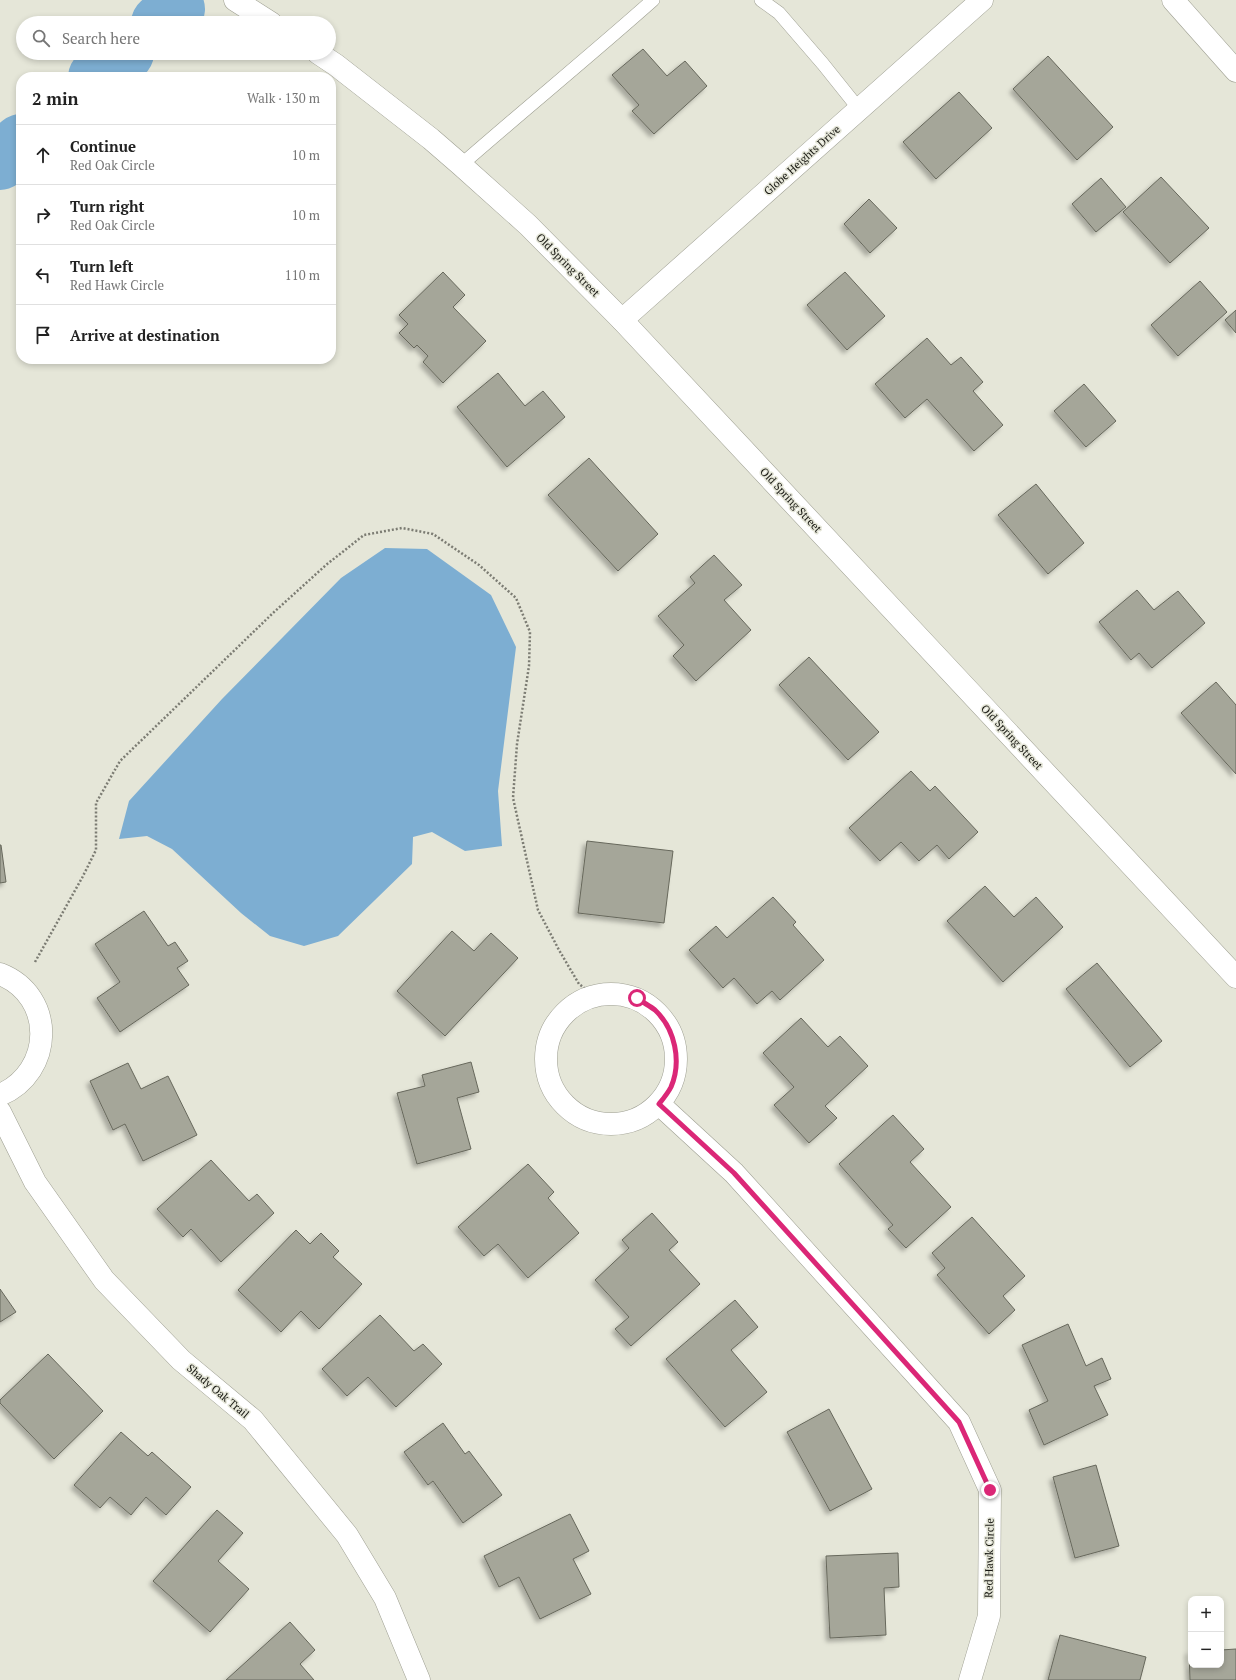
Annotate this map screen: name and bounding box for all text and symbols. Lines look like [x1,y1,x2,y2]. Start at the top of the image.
search box [16,16,336,60]
icon: search [30,27,52,49]
text: Search here [62,28,140,48]
text: 2 min [32,87,79,110]
text: Walk · 130 m [247,89,320,107]
street label: Globe Heights Drive [761,122,843,198]
text: Continue [70,136,136,156]
icon: ahead [32,144,54,166]
text: 10 m [292,146,320,164]
text: Red Oak Circle [70,156,155,174]
text: Turn right [70,196,145,216]
icon: right [32,204,54,226]
text: 10 m [292,206,320,224]
text: Red Oak Circle [70,216,155,234]
street label: Old Spring Street [533,230,603,300]
text: Turn left [70,256,134,276]
icon: left [32,264,54,286]
text: 110 m [285,266,320,284]
text: Red Hawk Circle [70,276,164,294]
icon: arrive [32,324,54,346]
text: Arrive at destination [70,325,220,345]
street label: Old Spring Street [757,464,825,536]
street label: Old Spring Street [978,701,1046,773]
route start [628,989,646,1007]
street label: Shady Oak Trail [184,1361,252,1421]
route end [981,1481,999,1499]
street label: Red Hawk Circle [981,1518,997,1598]
map controls [1188,1596,1224,1668]
button: + [1188,1596,1224,1632]
button: − [1188,1632,1224,1668]

